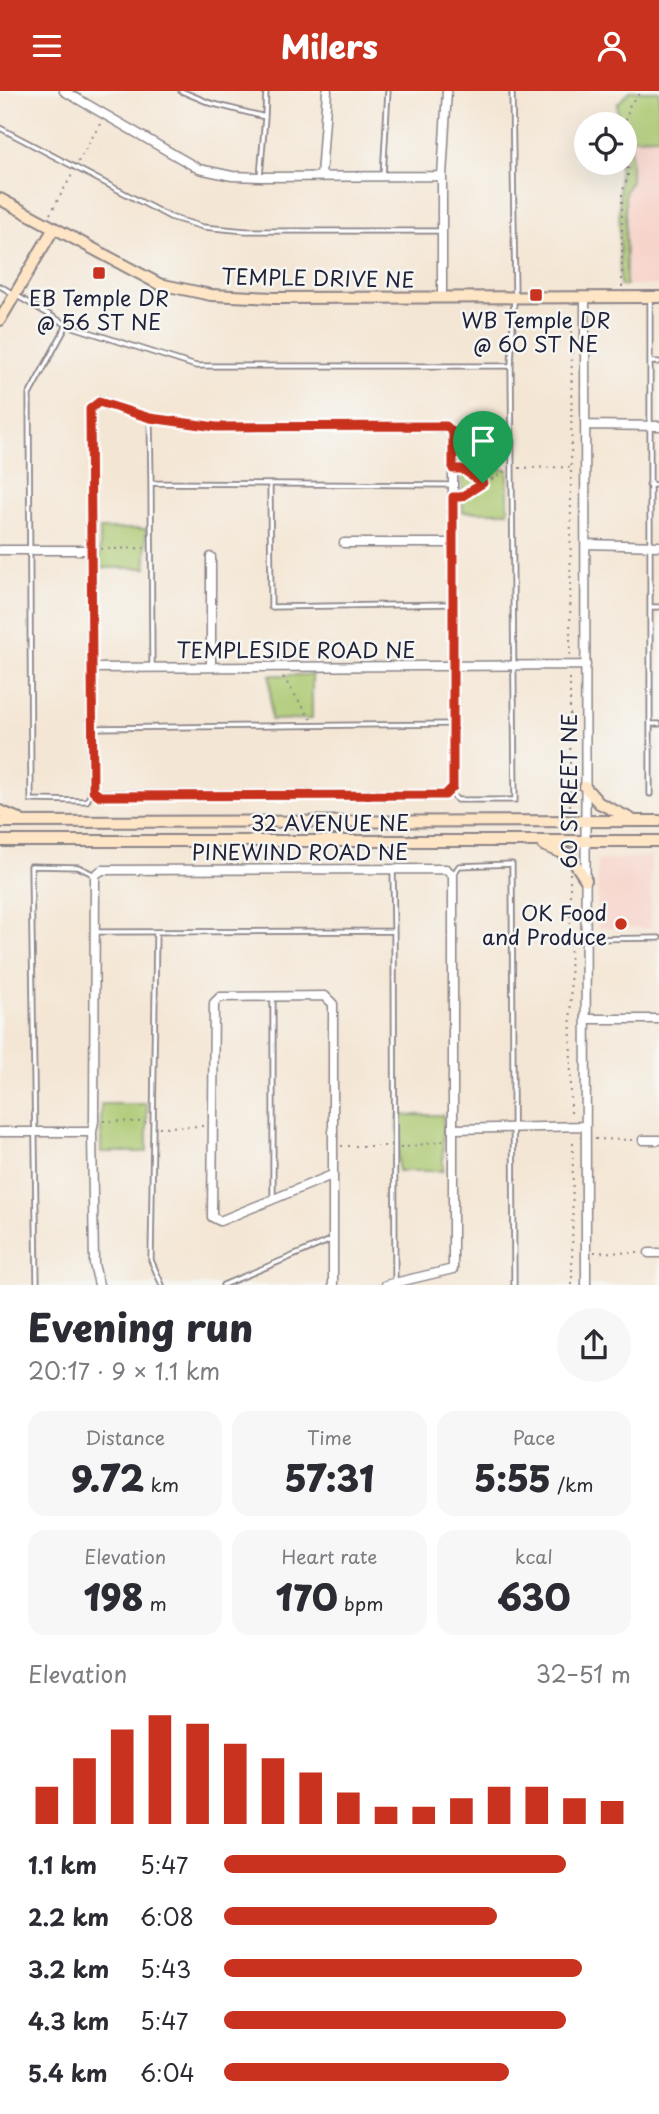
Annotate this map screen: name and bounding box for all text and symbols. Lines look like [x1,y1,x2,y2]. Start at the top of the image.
text: Milers [281,22,378,70]
icon: menu [28,27,66,65]
icon: person [593,27,631,65]
map controls [574,112,637,175]
button: locate [574,112,637,175]
street label: TEMPLE DRIVE NE [221,259,415,295]
marker: EB Temple DR @ 56 ST NE [91,265,107,281]
place label: EB Temple DR @ 56 ST NE [29,281,169,337]
marker: WB Temple DR @ 60 ST NE [528,287,544,303]
place label: WB Temple DR @ 60 ST NE [462,303,611,359]
pin [453,411,513,483]
icon: arrive [464,422,502,460]
street label: TEMPLESIDE ROAD NE [176,633,416,665]
street label: 60 STREET NE [552,713,584,869]
street label: 32 AVENUE NE [251,806,409,838]
street label: PINEWIND ROAD NE [192,835,408,867]
place label: OK Food and Produce [482,896,607,952]
marker: OK Food and Produce [613,916,629,932]
text: Evening run [28,1298,253,1355]
button: share [557,1308,631,1382]
text: 20:17 · 9 × 1.1 km [28,1353,220,1388]
text: Distance [85,1423,165,1451]
text: Time [307,1423,352,1451]
text: Pace [512,1423,555,1451]
text: 9.72 [71,1451,144,1504]
text: 57:31 [284,1451,375,1504]
text: 5:55 [474,1451,551,1504]
text: km [144,1470,179,1498]
text: /km [551,1470,594,1498]
text: Elevation [84,1542,166,1570]
text: Heart rate [282,1542,377,1570]
text: kcal [515,1542,553,1570]
text: 198 [83,1570,143,1623]
text: 170 [276,1570,338,1623]
text: 630 [497,1570,570,1623]
text: m [143,1589,167,1617]
text: bpm [338,1589,383,1617]
text: Elevation [28,1656,127,1691]
text: 32–51 m [536,1656,631,1691]
text: 1.1 km [28,1847,97,1882]
text: 5:47 [140,1847,188,1882]
text: 2.2 km [28,1899,109,1934]
text: 6:08 [140,1899,194,1934]
text: 3.2 km [28,1951,109,1986]
text: 5:43 [140,1951,191,1986]
text: 4.3 km [28,2003,109,2038]
text: 5:47 [140,2003,188,2038]
text: 5.4 km [28,2055,108,2090]
text: 6:04 [140,2055,195,2090]

